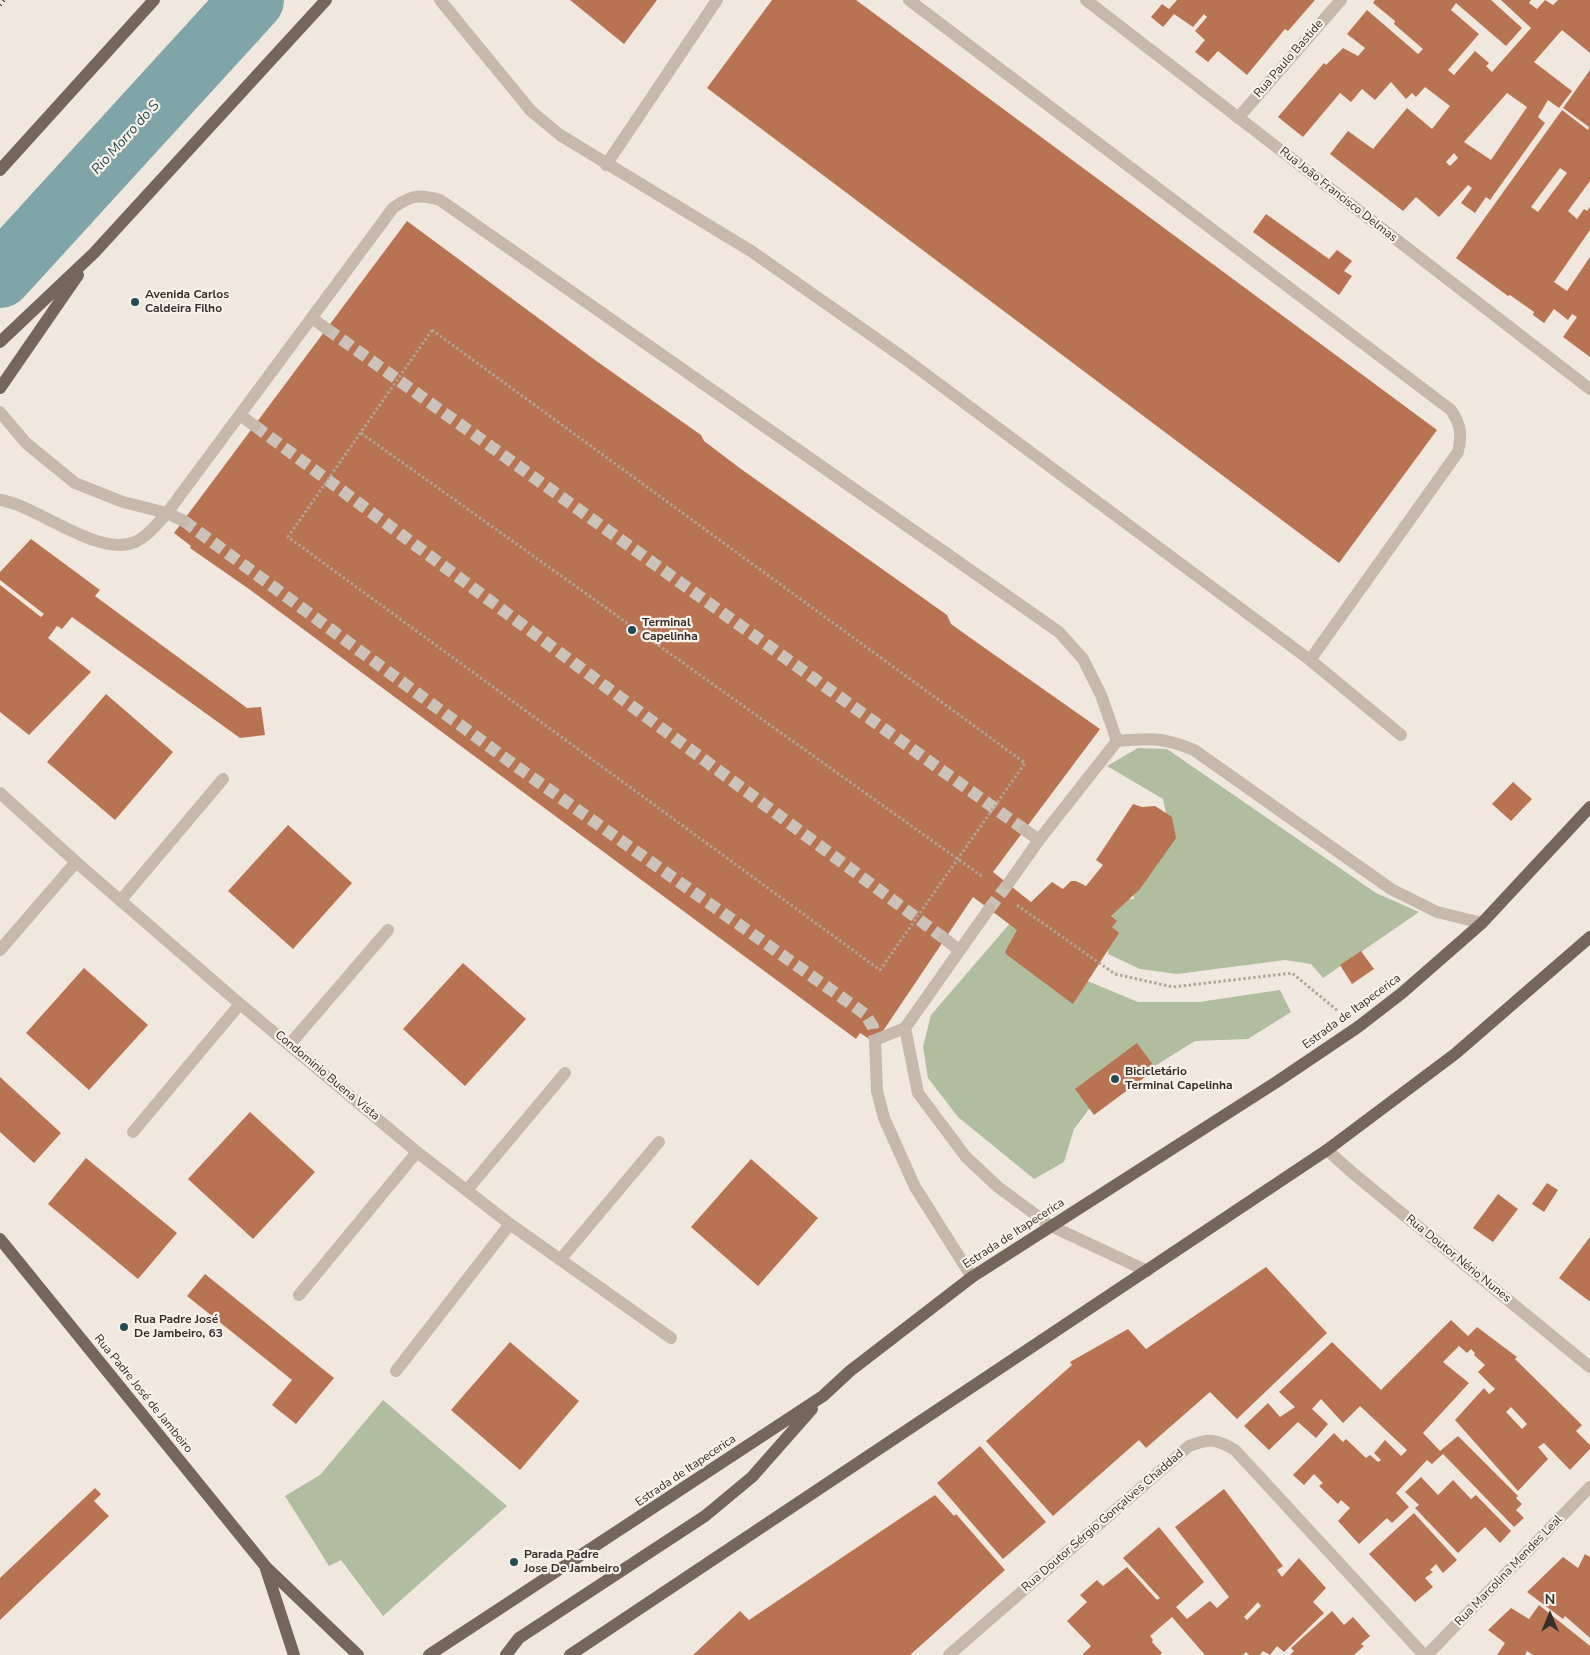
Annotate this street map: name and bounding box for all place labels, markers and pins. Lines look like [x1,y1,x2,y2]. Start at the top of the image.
place label: Avenida Carlos Caldeira Filho [145,288,229,316]
marker: Avenida Carlos Caldeira Filho [129,296,141,308]
place label: Terminal Capelinha [642,616,698,644]
marker: Terminal Capelinha [626,624,638,636]
place label: Bicicletário Terminal Capelinha [1125,1065,1233,1093]
marker: Bicicletário Terminal Capelinha [1109,1073,1121,1085]
place label: Rua Padre José De Jambeiro, 63 [134,1313,223,1341]
marker: Rua Padre José De Jambeiro, 63 [118,1321,130,1333]
place label: Parada Padre Jose De Jambeiro [524,1548,619,1576]
marker: Parada Padre Jose De Jambeiro [508,1556,520,1568]

